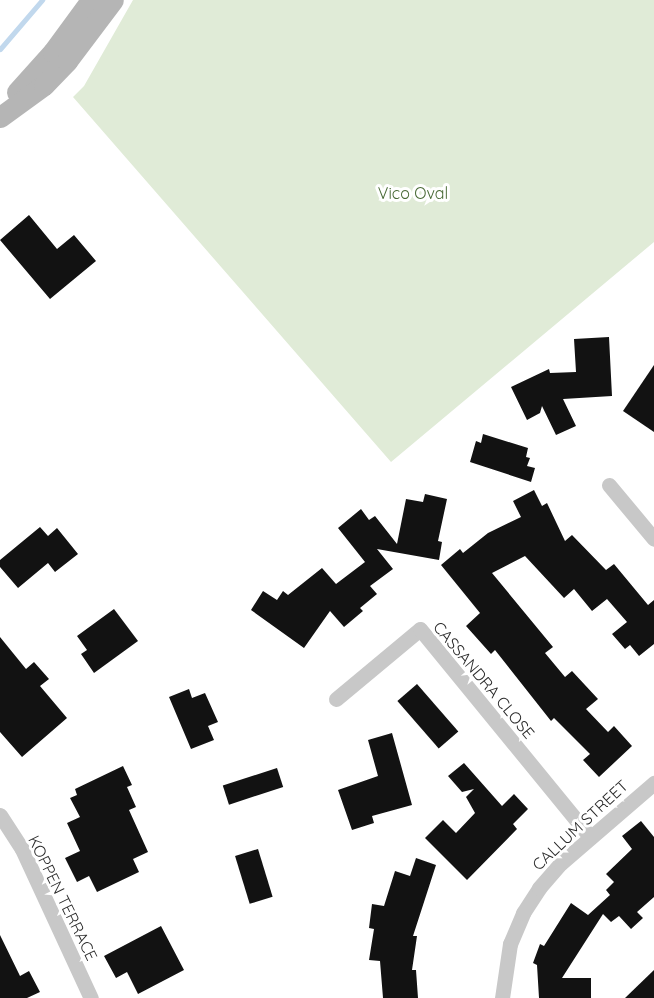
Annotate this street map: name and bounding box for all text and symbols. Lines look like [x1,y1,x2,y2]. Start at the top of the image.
park label: Vico Oval [378,183,448,203]
street label: CASSANDRA CLOSE [429,618,539,742]
street label: CALLUM STREET [528,776,632,874]
street label: KOPPEN TERRACE [24,832,102,964]

